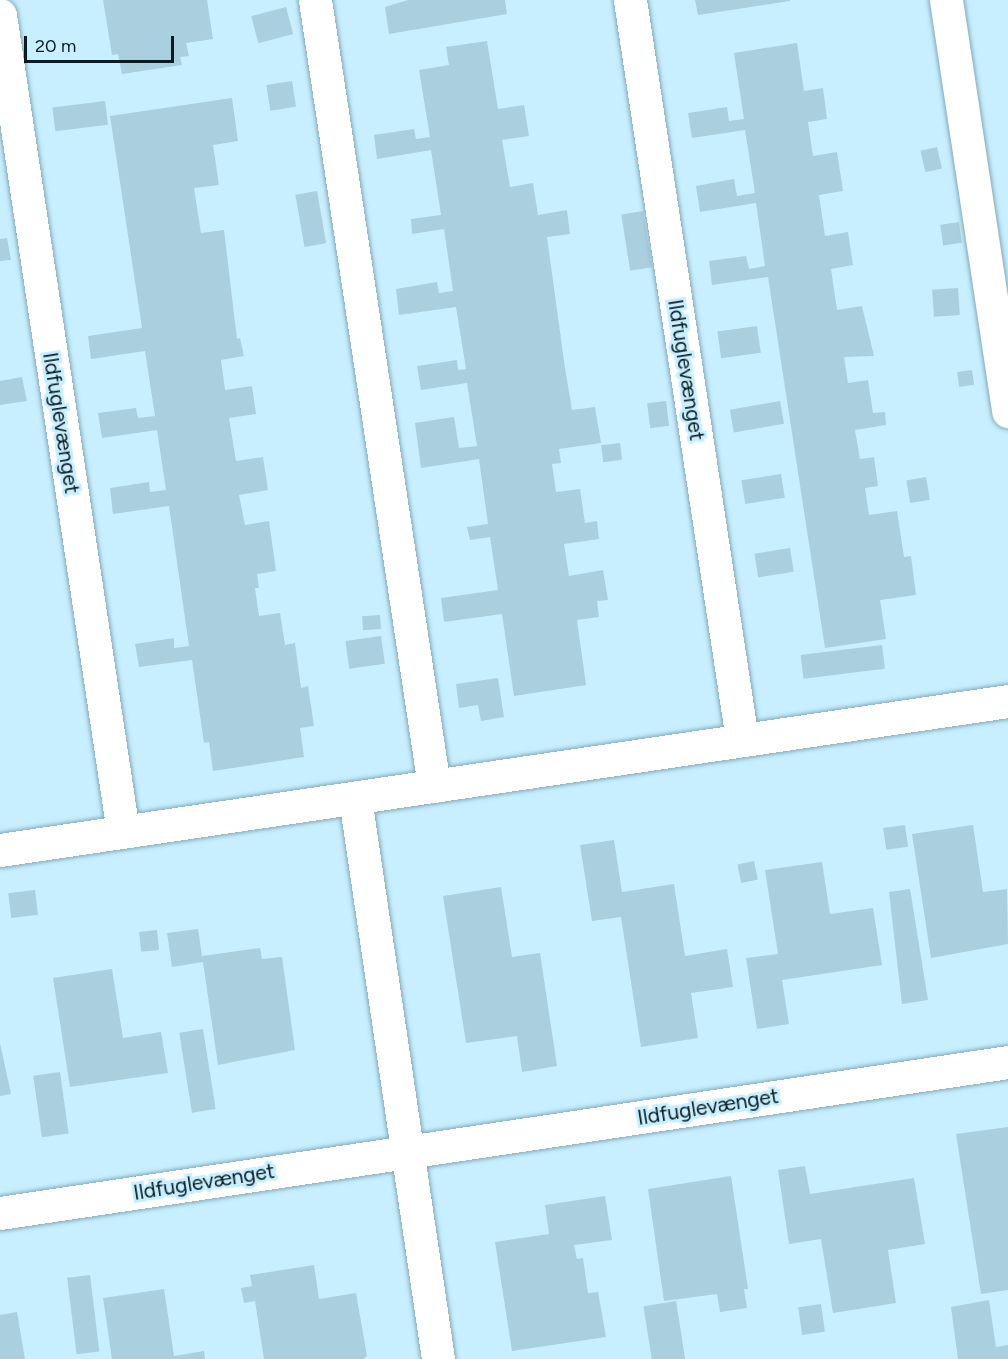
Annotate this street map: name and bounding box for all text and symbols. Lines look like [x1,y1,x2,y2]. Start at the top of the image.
scale bar [27,24,177,62]
text: 20 m [35,35,76,57]
street label: Ildfuglevænget [662,298,710,442]
street label: Ildfuglevænget [37,351,85,495]
street label: Ildfuglevænget [636,1083,780,1131]
street label: Ildfuglevænget [132,1158,276,1206]

